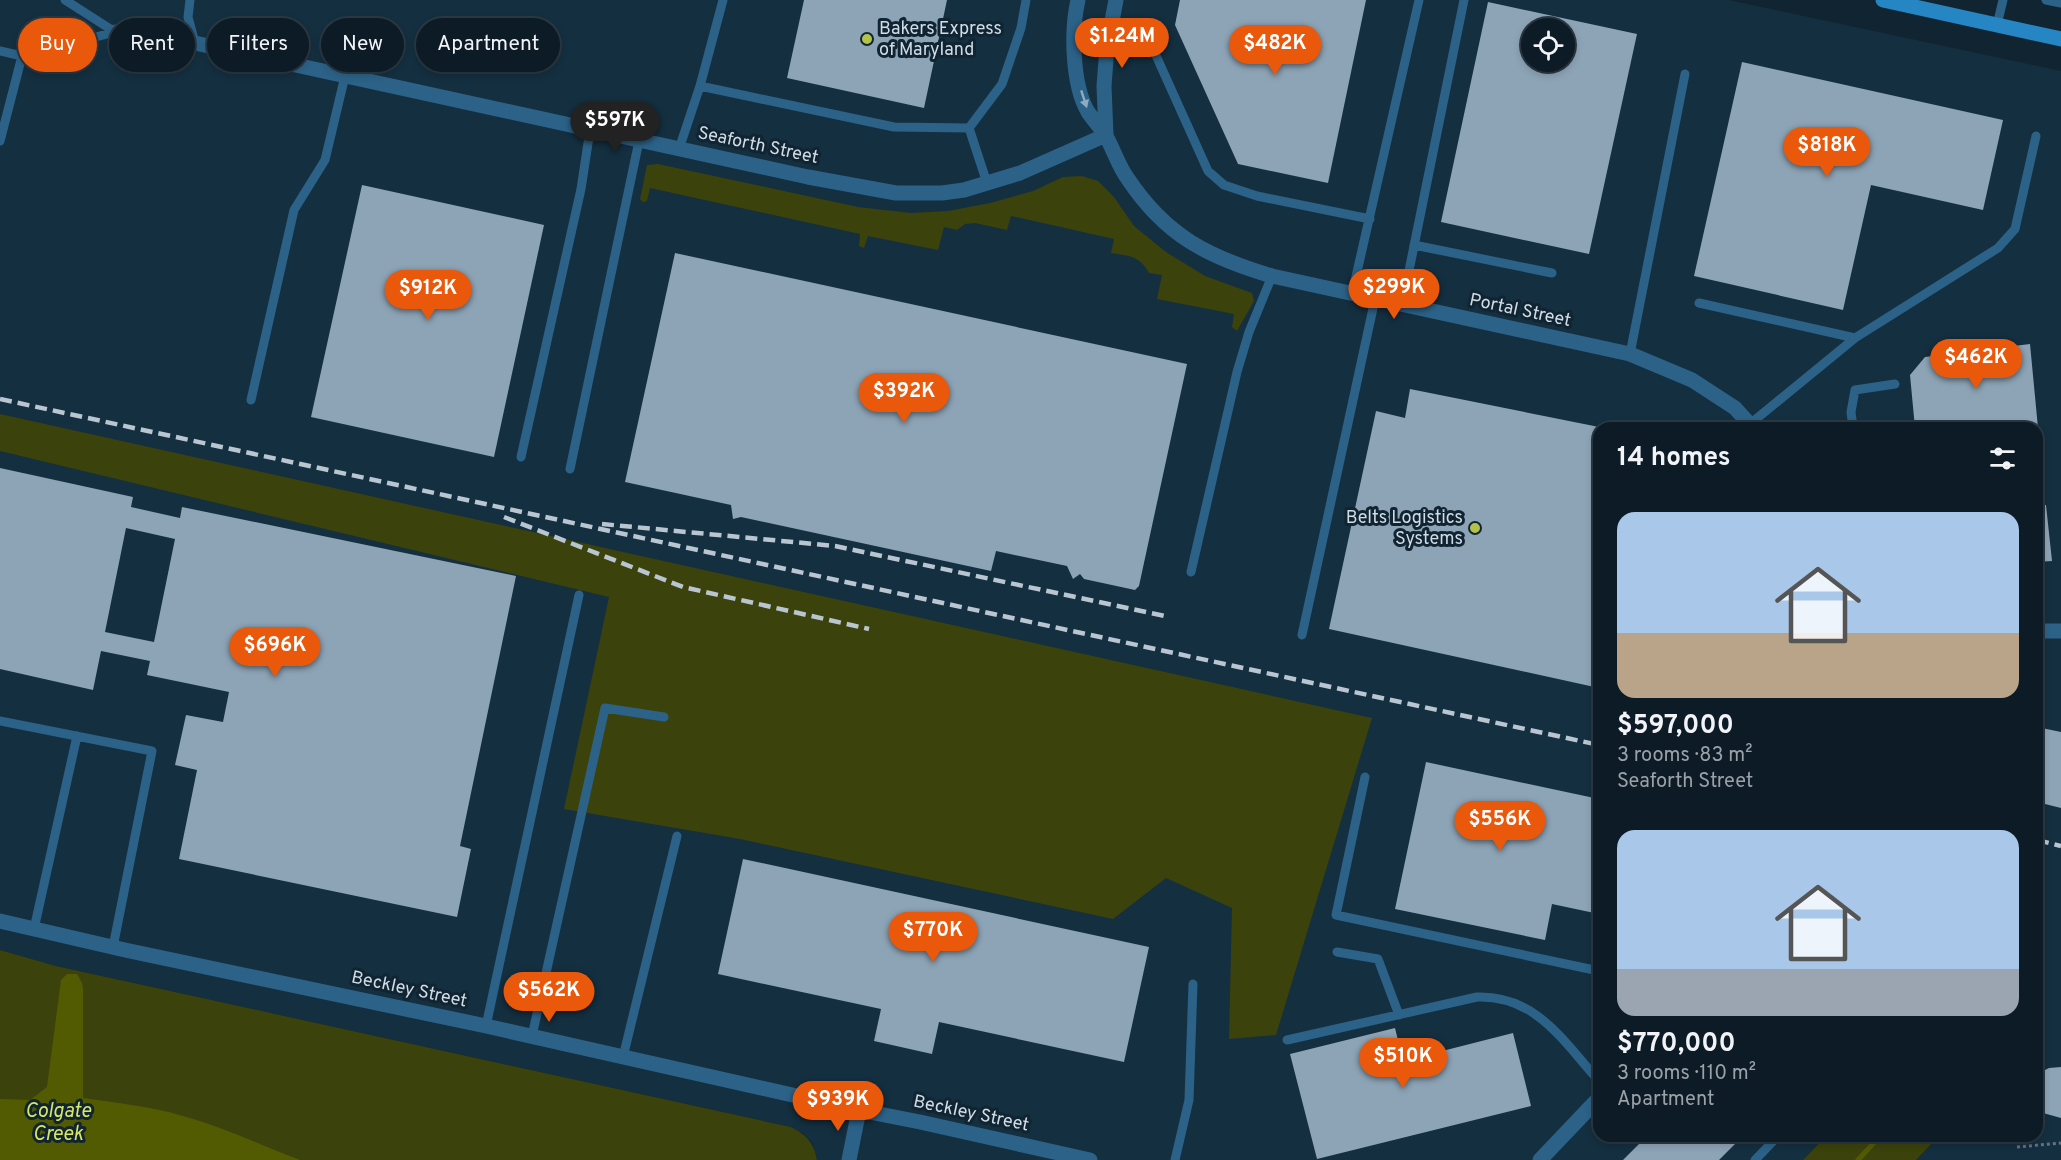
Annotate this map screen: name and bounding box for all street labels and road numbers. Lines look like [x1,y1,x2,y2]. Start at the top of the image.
street label: Seaforth Street [696,122,820,170]
street label: Portal Street [1467,289,1573,333]
street label: Beckley Street [349,966,469,1014]
street label: Beckley Street [911,1090,1031,1138]

